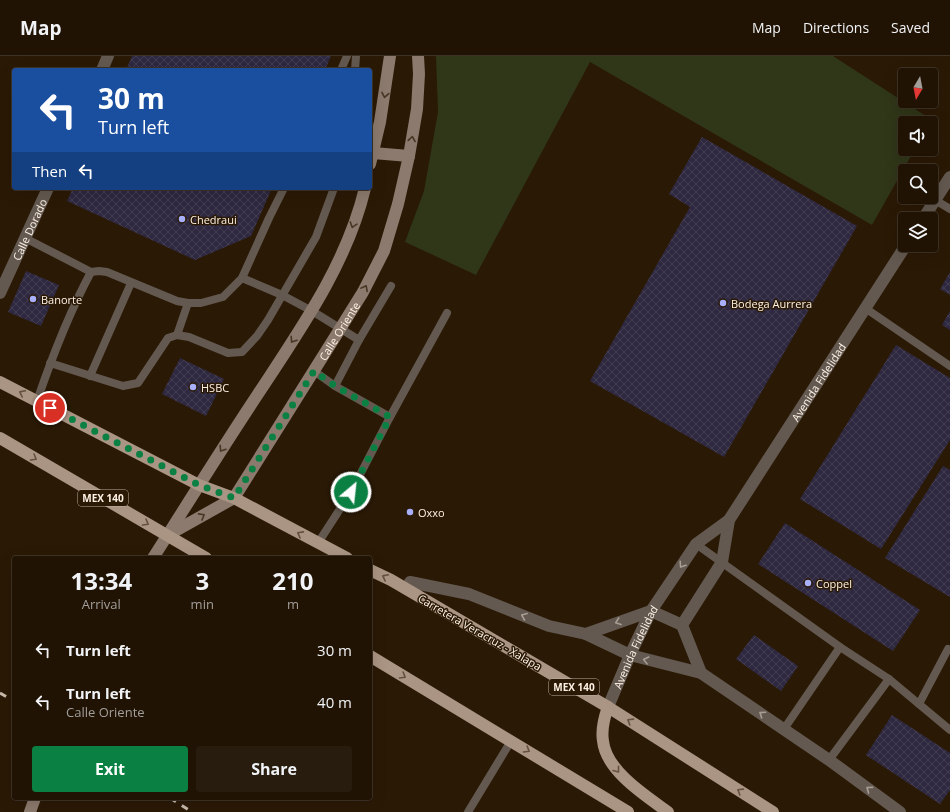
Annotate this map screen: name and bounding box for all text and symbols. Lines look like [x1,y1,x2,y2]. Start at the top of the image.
text: Map [20,15,61,41]
text: Map [752,18,781,37]
text: Directions [803,18,869,37]
text: Saved [891,18,930,37]
north arrow [898,68,938,108]
map controls [898,68,938,252]
text: 30 m [98,79,165,117]
icon: left [32,84,84,136]
one-way arrow [381,91,390,98]
text: Turn left [98,115,169,139]
button: sound [898,116,938,156]
one-way arrow [407,136,416,142]
icon: left [75,160,97,182]
text: Then [32,161,67,181]
button: search [898,164,938,204]
street label: Calle Dorado [9,196,50,263]
place label: Chedraui [190,212,237,227]
button: layers [898,212,938,252]
marker: Chedraui [177,214,187,224]
one-way arrow [349,222,358,229]
one-way arrow [360,285,367,293]
place label: Banorte [41,292,82,307]
marker: Banorte [28,294,38,304]
place label: Bodega Aurrera [731,296,812,311]
marker: Bodega Aurrera [718,298,728,308]
street label: Calle Oriente [315,299,363,363]
one-way arrow [290,336,298,343]
street label: Avenida Fidelidad [787,340,849,424]
place label: HSBC [201,380,229,395]
marker: HSBC [188,382,198,392]
one-way arrow [19,390,26,398]
pin [33,391,67,425]
icon: arrive [39,397,61,419]
one-way arrow [219,445,227,452]
one-way arrow [30,453,37,460]
position arrow [330,471,372,513]
road number: MEX 140 [78,490,128,506]
place label: Oxxo [418,505,445,520]
marker: Oxxo [405,507,415,517]
one-way arrow [198,514,205,521]
one-way arrow [142,518,149,525]
one-way arrow [297,531,304,538]
one-way arrow [679,561,686,568]
text: 13:34 [70,564,132,597]
text: 3 [195,564,209,597]
text: 210 [272,564,314,597]
one-way arrow [382,575,390,582]
place label: Coppel [816,576,852,591]
marker: Coppel [803,578,813,588]
street label: Carretera Veracruz - Xalapa [416,590,544,674]
text: Arrival [82,595,121,613]
text: min [191,595,214,613]
text: m [287,595,299,613]
street label: Avenida Fidelidad [609,602,661,691]
one-way arrow [521,613,528,621]
one-way arrow [615,618,622,626]
icon: left [32,639,54,661]
text: Turn left [66,640,131,660]
text: 30 m [317,640,352,660]
one-way arrow [643,656,649,664]
one-way arrow [399,672,406,679]
road number: MEX 140 [549,679,599,695]
text: Turn left [66,683,131,703]
icon: left [32,691,54,713]
text: 40 m [317,692,352,712]
text: Calle Oriente [66,703,145,721]
one-way arrow [759,711,766,719]
one-way arrow [627,718,634,726]
one-way arrow [523,745,530,753]
button: Exit [32,746,188,792]
button: Share [196,746,352,792]
one-way arrow [613,765,620,772]
one-way arrow [866,787,873,794]
one-way arrow [737,788,744,796]

